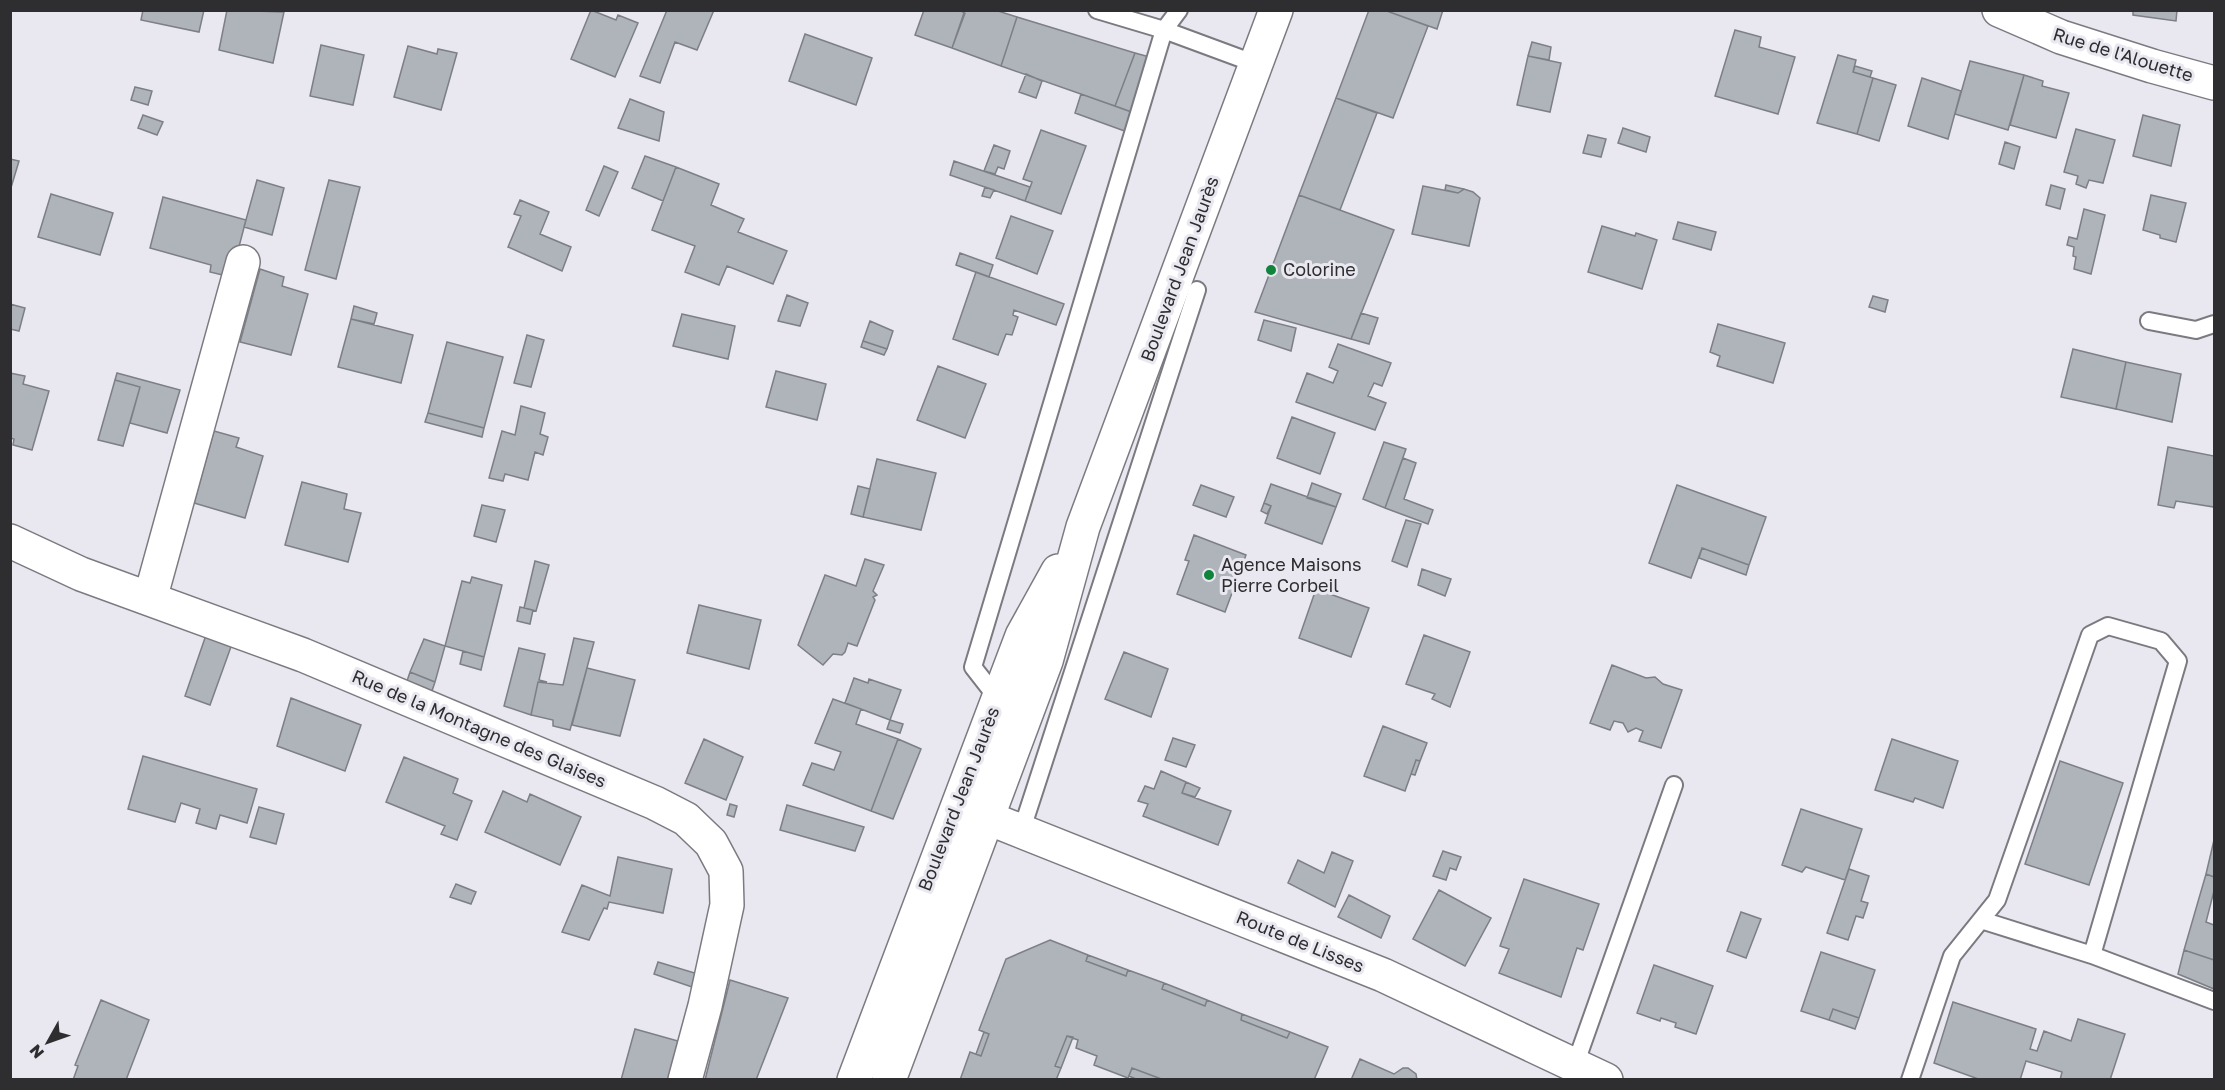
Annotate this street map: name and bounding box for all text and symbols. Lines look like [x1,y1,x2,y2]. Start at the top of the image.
street label: Rue de l'Alouette [2051,22,2196,86]
street label: Boulevard Jean Jaurès [1135,173,1223,364]
place label: Colorine [1283,258,1356,280]
marker: Colorine [1264,263,1278,277]
place label: Agence Maisons Pierre Corbeil [1221,553,1362,596]
marker: Agence Maisons Pierre Corbeil [1202,568,1216,582]
street label: Rue de la Montagne des Glaises [349,664,610,792]
street label: Boulevard Jean Jaurès [913,703,1003,894]
street label: Route de Lisses [1233,905,1368,977]
north arrow [18,1012,78,1072]
text: N [25,1041,48,1063]

